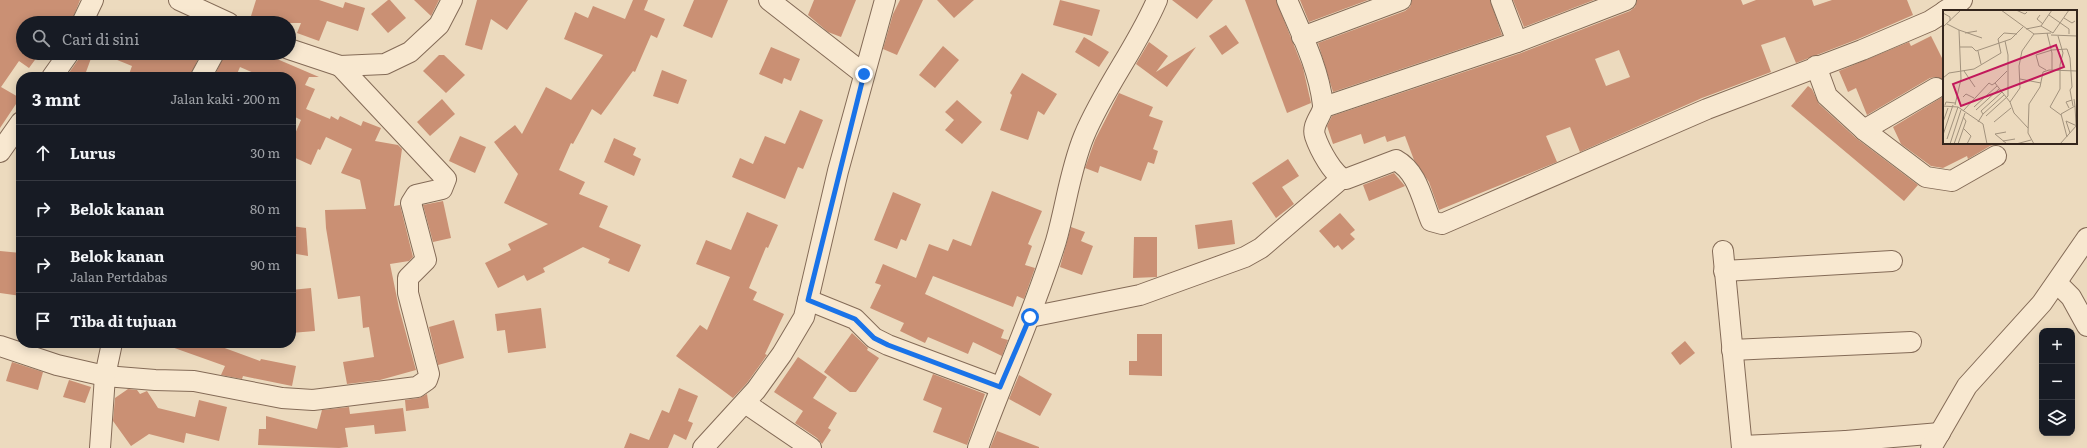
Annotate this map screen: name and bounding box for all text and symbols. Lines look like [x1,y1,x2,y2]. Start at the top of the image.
inset map [1943,10,2077,144]
search box [16,16,296,60]
icon: search [30,27,52,49]
text: Cari di sini [62,27,139,50]
route end [855,65,873,83]
text: 3 mnt [32,86,81,111]
text: Jalan kaki · 200 m [170,89,280,108]
text: Lurus [70,141,115,164]
icon: ahead [32,142,54,164]
text: 30 m [250,143,280,162]
text: Belok kanan [70,197,164,220]
icon: right [32,198,54,220]
text: 80 m [250,199,280,218]
text: Belok kanan [70,244,164,267]
icon: right [32,254,54,276]
text: 90 m [250,255,280,274]
text: Jalan Pertdabas [70,267,167,286]
route start [1021,308,1039,326]
text: Tiba di tujuan [70,309,177,332]
icon: arrive [32,310,54,332]
map controls [2039,328,2075,436]
button: + [2039,328,2075,364]
button: − [2039,364,2075,400]
button: layers [2039,400,2075,436]

